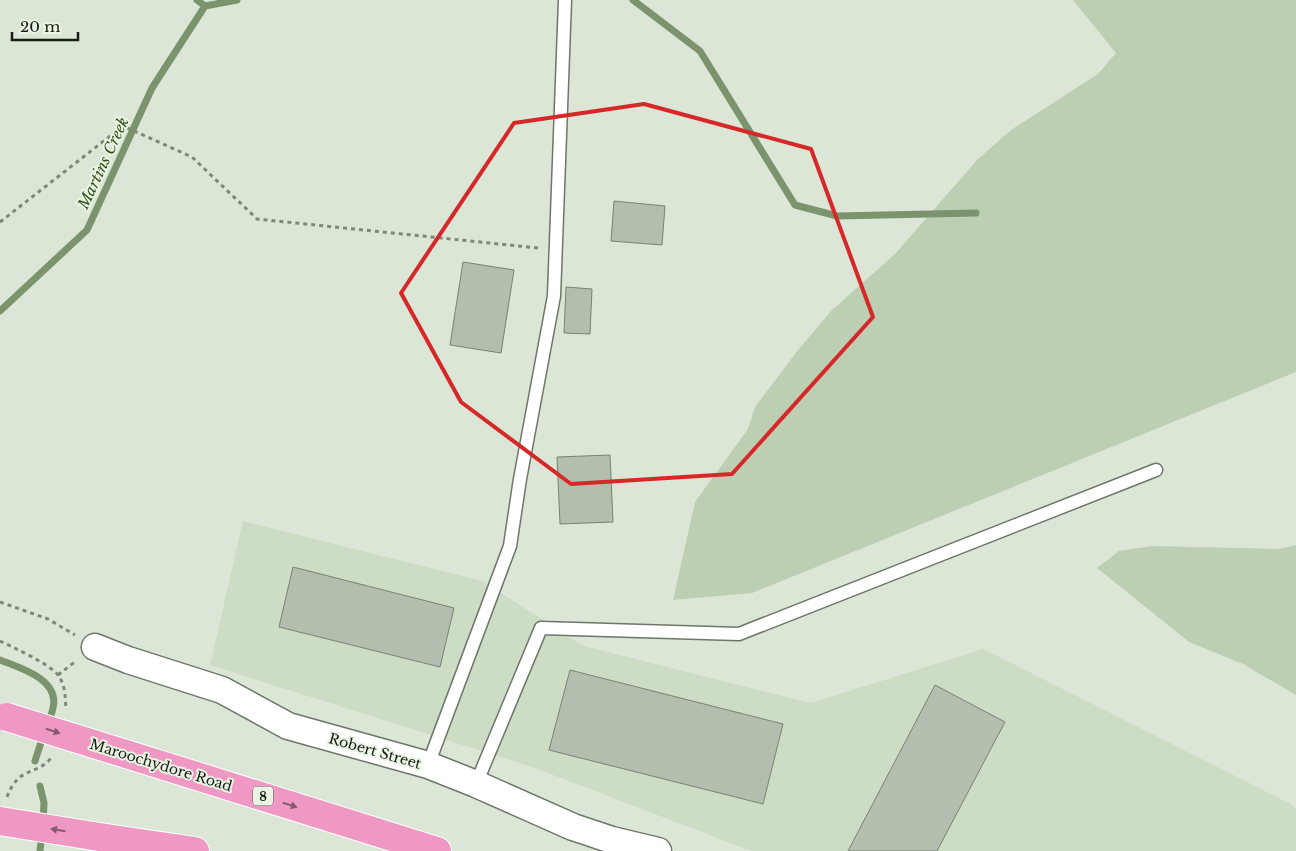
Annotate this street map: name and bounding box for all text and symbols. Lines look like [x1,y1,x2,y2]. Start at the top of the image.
scale bar [12,10,79,42]
text: 20 m [20,17,60,36]
water label: Martins Creek [73,114,133,213]
one-way arrow [46,728,61,735]
street label: Robert Street [327,729,424,773]
street label: Maroochydore Road [88,735,235,795]
road number: 8 [253,786,273,806]
one-way arrow [283,801,298,809]
one-way arrow [49,826,65,834]

